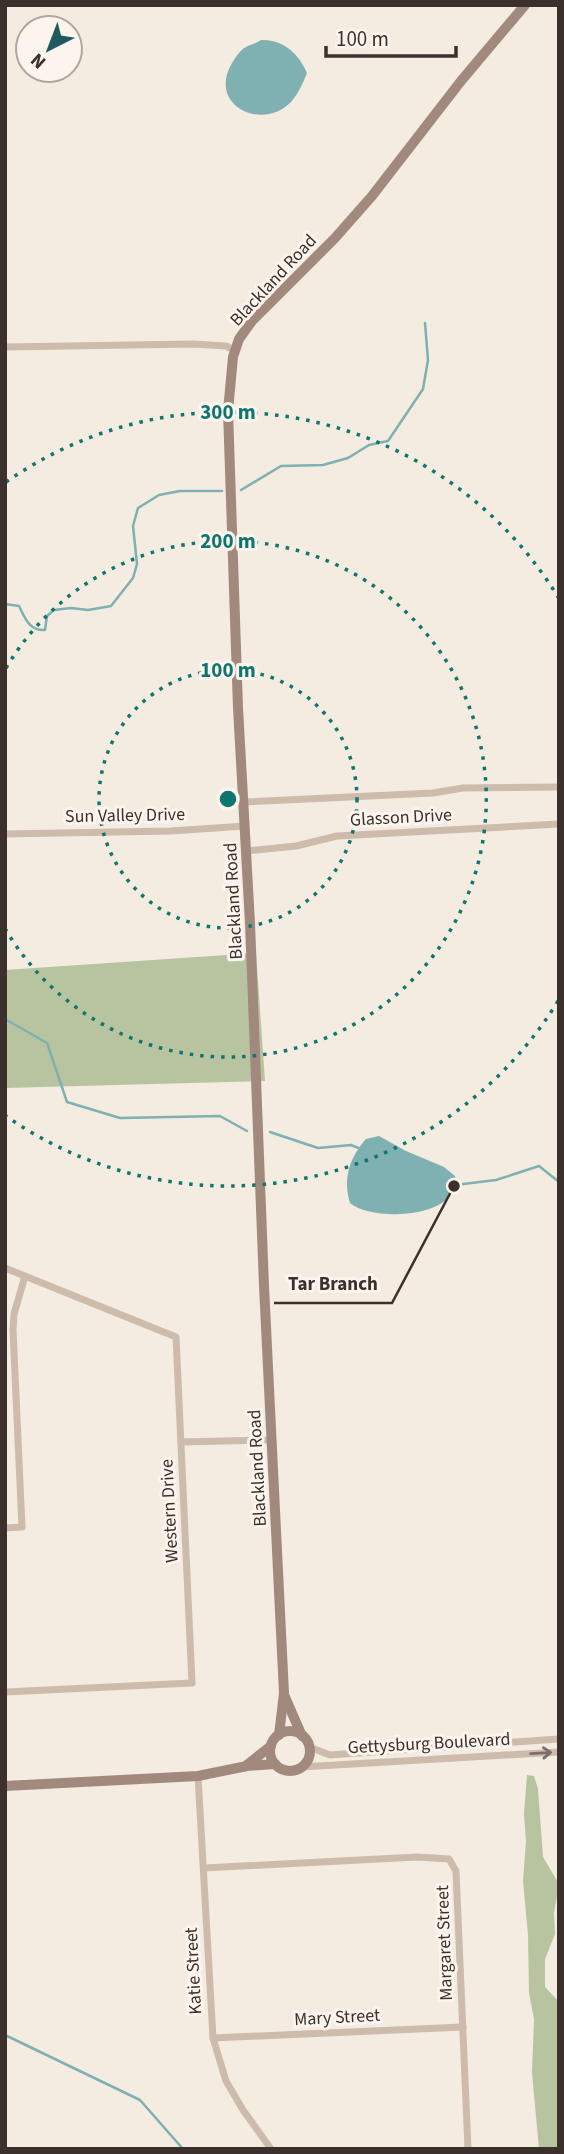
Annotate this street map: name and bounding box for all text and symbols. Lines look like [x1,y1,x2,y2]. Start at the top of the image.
north arrow [14,14,84,84]
scale bar [326,14,456,58]
text: 100 m [336,24,389,54]
text: N [25,46,52,75]
street label: Blackland Road [224,229,322,332]
text: 300 m [200,397,256,427]
text: 200 m [200,526,256,556]
text: 100 m [200,655,256,685]
centre of rings [216,787,240,811]
street label: Sun Valley Drive [65,802,185,829]
street label: Glasson Drive [349,802,453,833]
street label: Blackland Road [218,842,249,960]
callout: Tar Branch [274,1263,392,1303]
text: Tar Branch [288,1271,378,1298]
street label: Blackland Road [242,1409,273,1527]
street label: Western Drive [154,1458,185,1563]
street label: Gettysburg Boulevard [347,1727,511,1760]
one-way arrow [529,1747,552,1760]
street label: Margaret Street [430,1885,459,2001]
street label: Katie Street [179,1927,208,2015]
street label: Mary Street [293,2003,381,2032]

